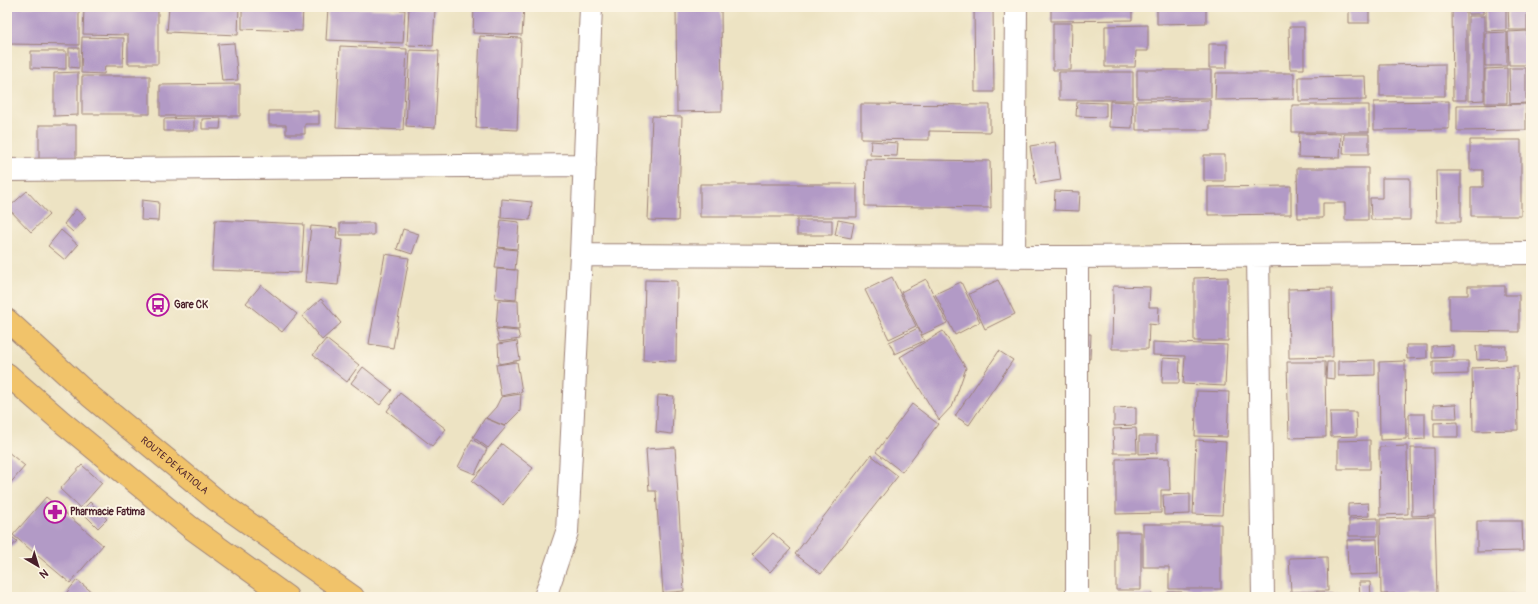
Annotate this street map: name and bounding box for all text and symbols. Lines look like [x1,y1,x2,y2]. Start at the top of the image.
bus stop icon: Gare CK [145,292,171,318]
place label: Gare CK [174,299,208,311]
street label: ROUTE DE KATIOLA [138,434,211,497]
pharmacy icon: Pharmacie Fatima [42,499,68,525]
place label: Pharmacie Fatima [70,506,145,518]
north arrow [18,546,58,586]
text: N [36,566,51,581]

